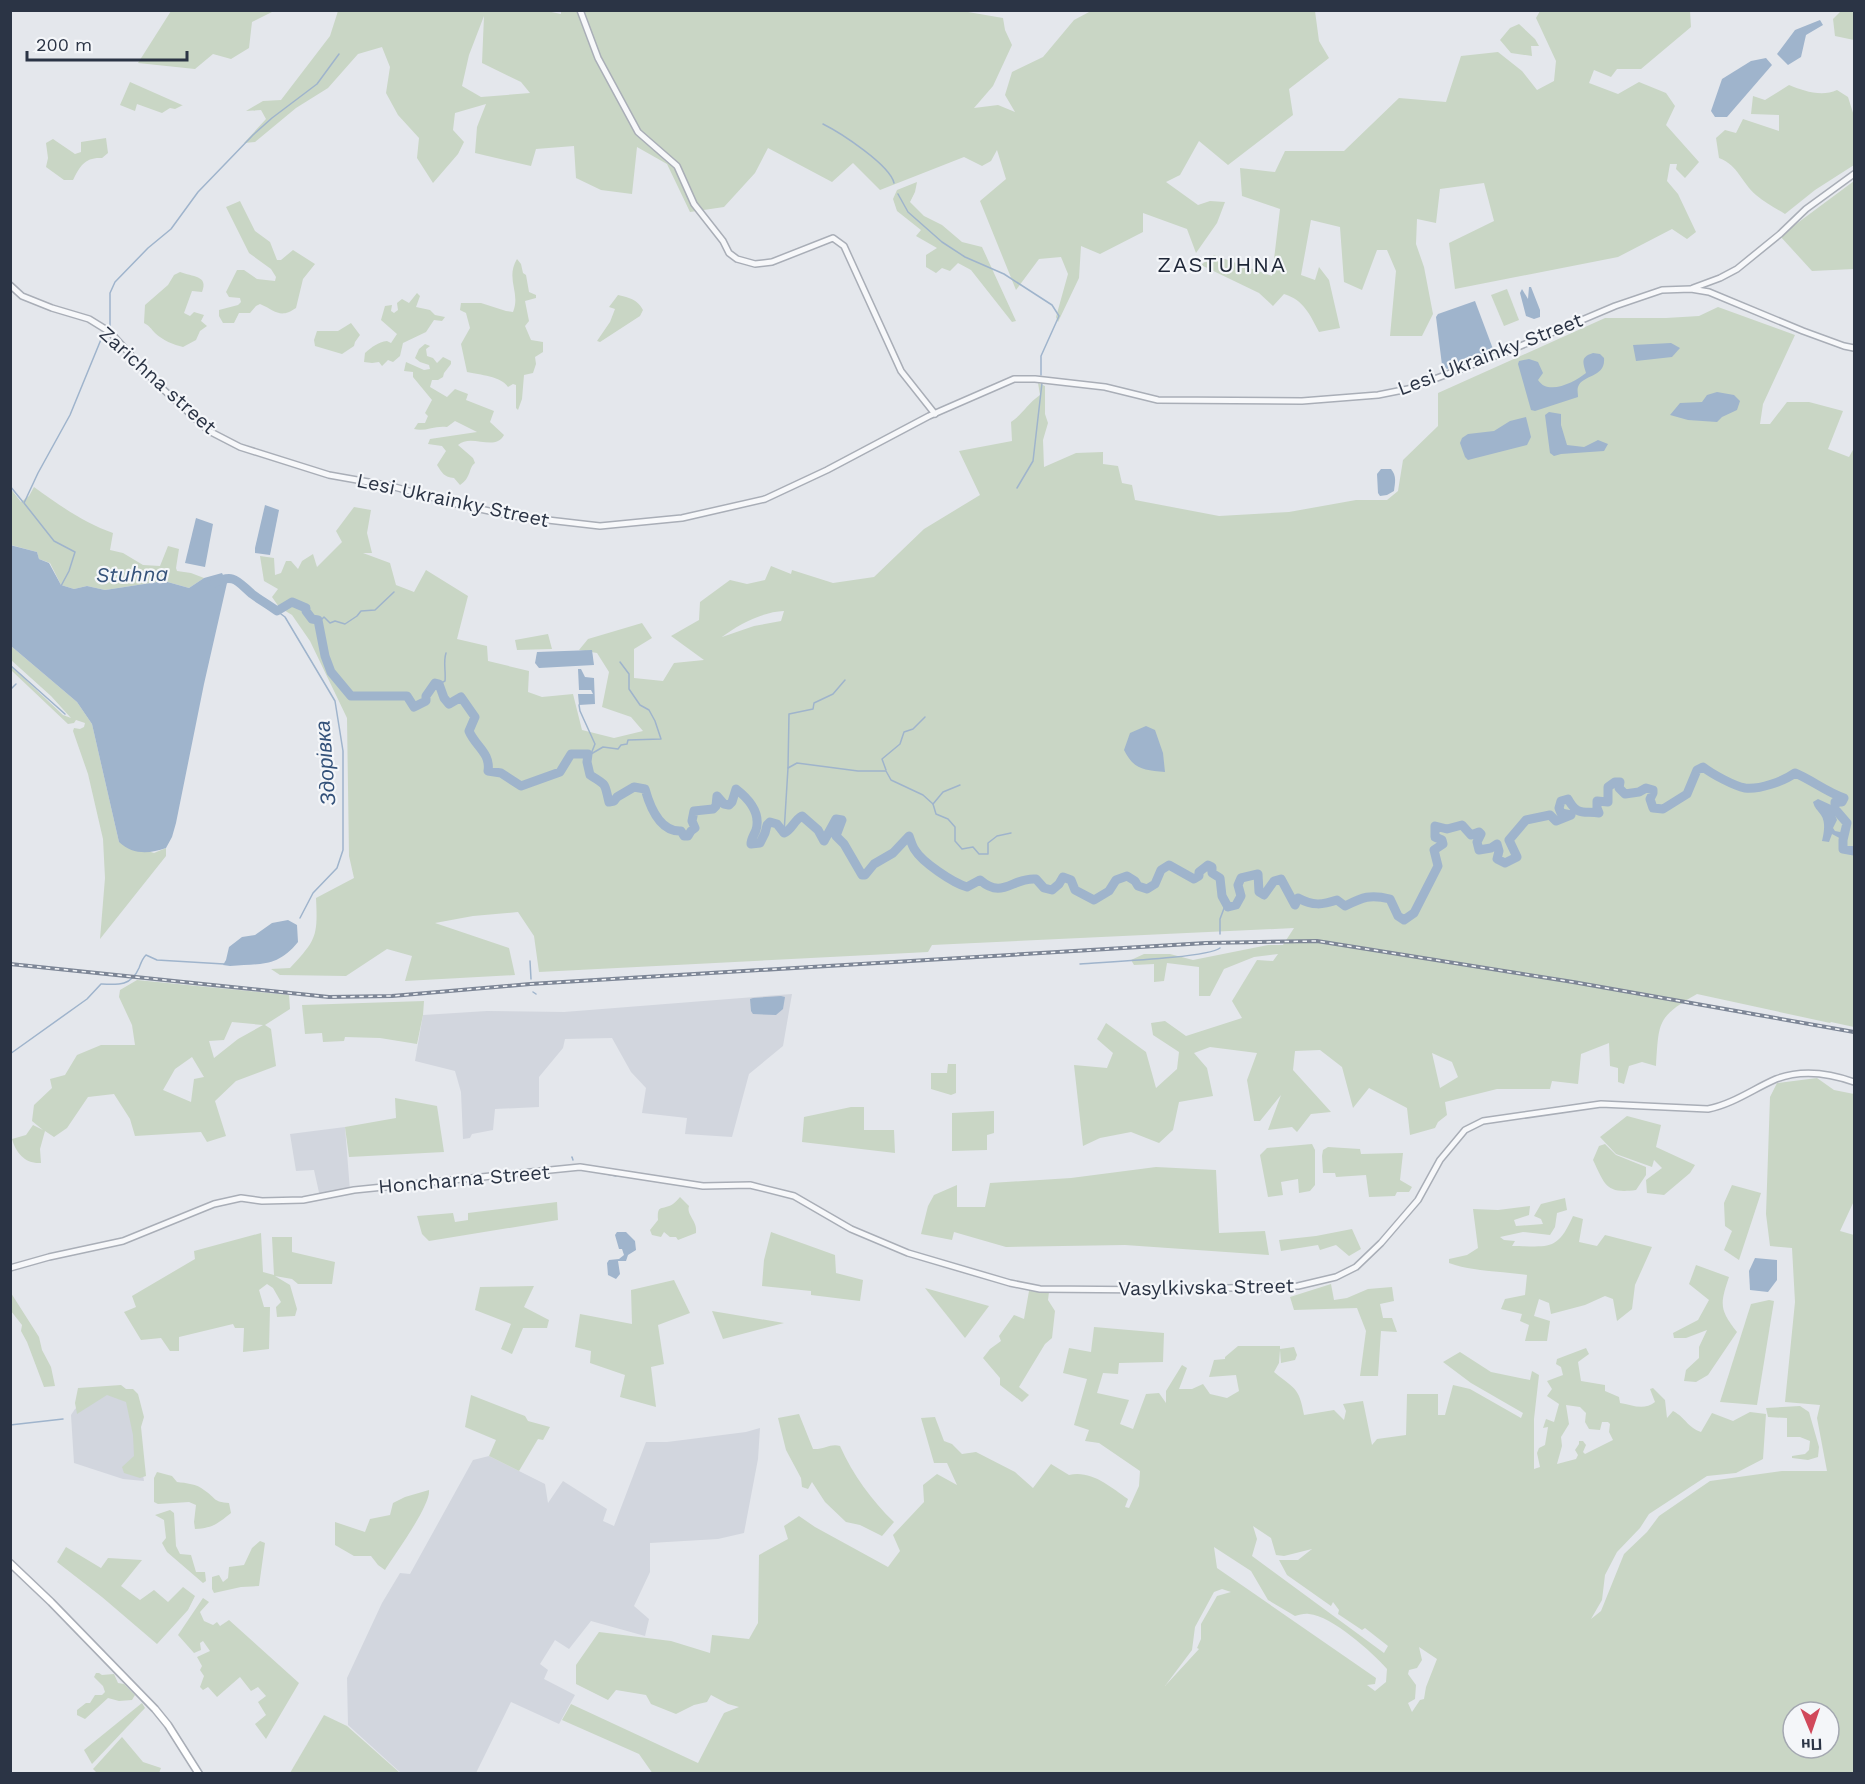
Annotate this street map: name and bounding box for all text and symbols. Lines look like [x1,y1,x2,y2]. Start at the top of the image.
scale bar [27,24,188,62]
text: 200 m [36,34,92,55]
district label: ZASTUHNA [1157,252,1287,277]
street label: Lesi Ukrainky Street [1394,307,1587,400]
street label: Zarichna street [95,321,222,439]
street label: Lesi Ukrainky Street [354,468,552,532]
water label: Stuhna [96,561,168,587]
water label: Здорівка [310,720,340,806]
street label: Honcharna Street [377,1159,551,1198]
street label: Vasylkivska Street [1118,1273,1295,1301]
north arrow [1781,1700,1841,1760]
text: Пн [1801,1735,1822,1754]

